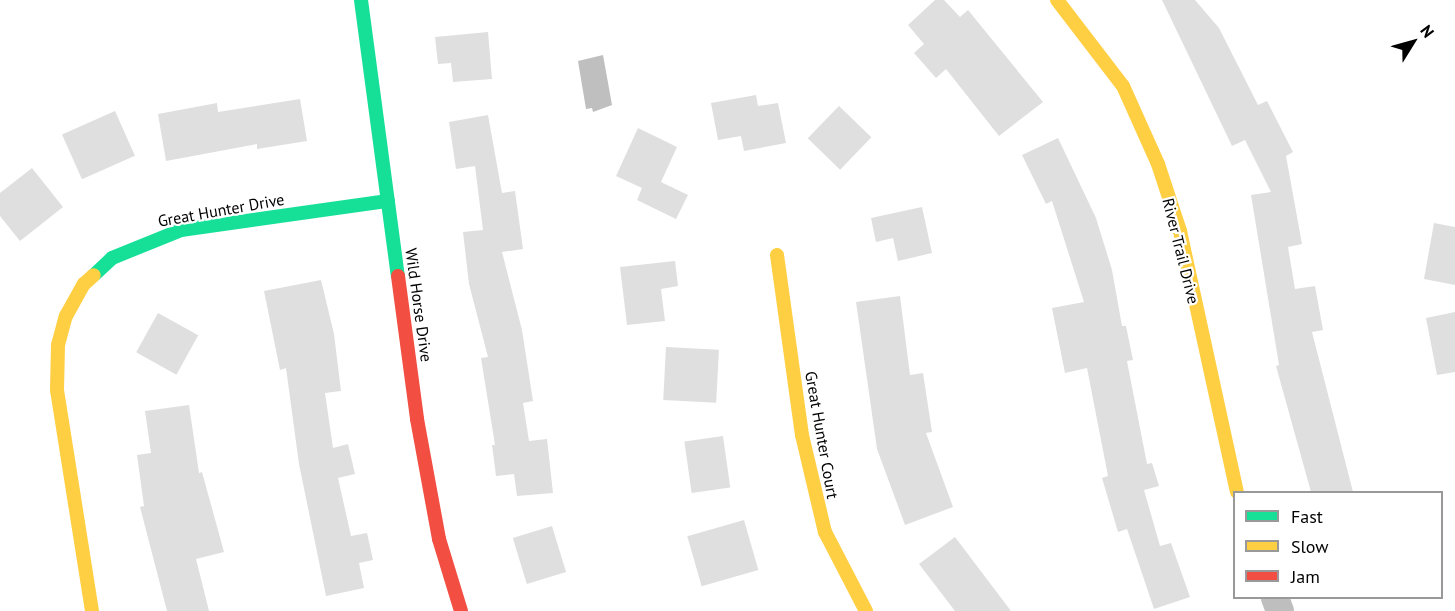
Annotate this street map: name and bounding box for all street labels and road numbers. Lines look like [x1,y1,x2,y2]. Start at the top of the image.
street label: Great Hunter Drive [156,189,286,231]
street label: River Trail Drive [1159,196,1203,306]
street label: Wild Horse Drive [402,247,436,363]
street label: Great Hunter Court [801,370,843,500]

